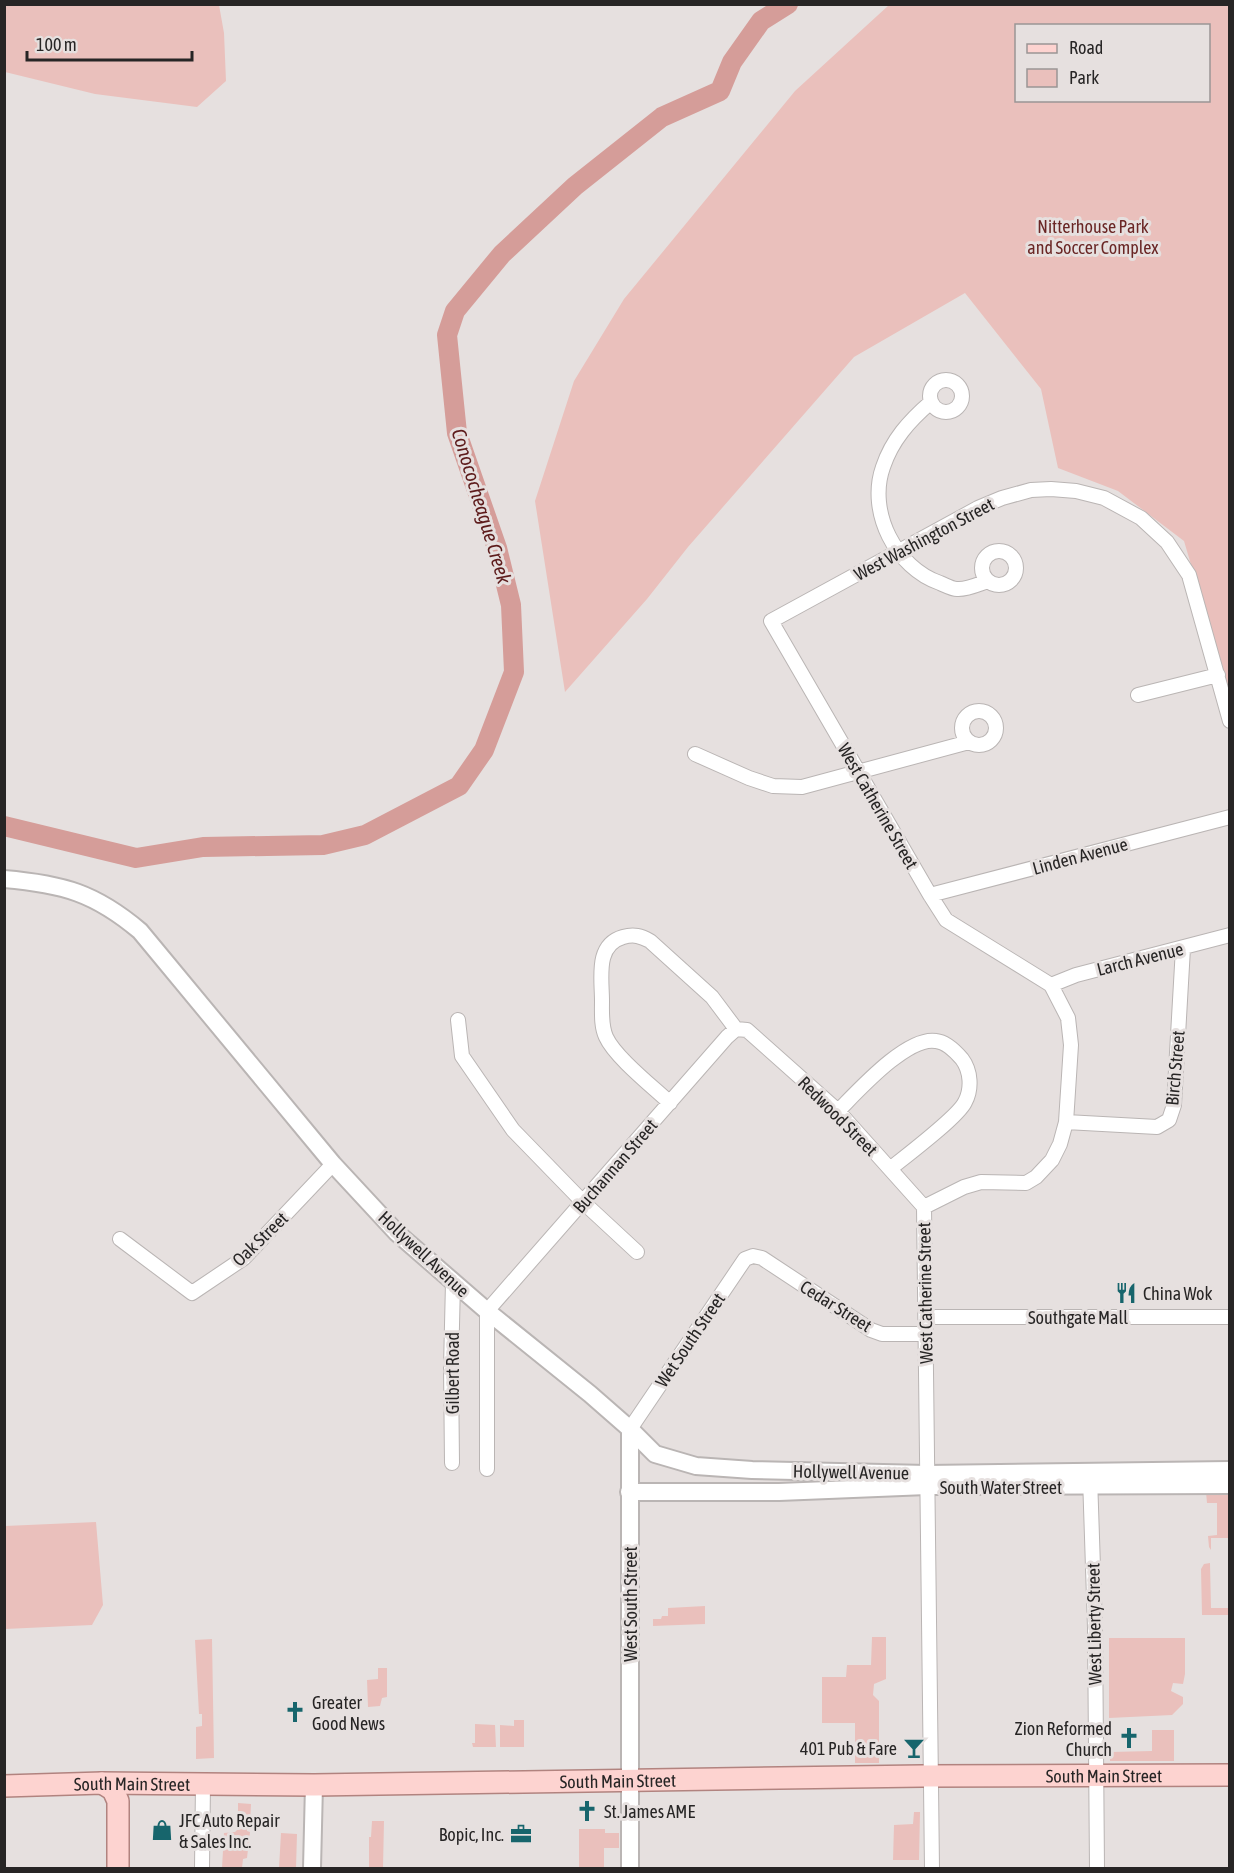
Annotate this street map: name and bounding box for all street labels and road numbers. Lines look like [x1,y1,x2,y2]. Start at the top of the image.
street label: West Washington Street [850,493,998,585]
street label: West Catherine Street [834,739,922,873]
street label: Linden Avenue [1030,833,1130,879]
street label: Larch Avenue [1095,938,1185,980]
street label: Birch Street [1161,1030,1189,1106]
street label: Redwood Street [794,1072,882,1160]
street label: Buchannan Street [569,1115,661,1217]
street label: Hollywell Avenue [374,1207,474,1301]
street label: Oak Street [228,1208,292,1270]
street label: West Catherine Street [913,1222,937,1364]
street label: Cedar Street [796,1276,876,1336]
street label: Wet South Street [651,1289,729,1391]
street label: Southgate Mall [1028,1307,1128,1328]
street label: Gilbert Road [442,1332,463,1414]
street label: Hollywell Avenue [793,1460,909,1484]
street label: South Water Street [940,1477,1062,1498]
street label: West South Street [620,1546,641,1662]
street label: West Liberty Street [1082,1563,1106,1685]
street label: South Main Street [1046,1765,1162,1786]
street label: South Main Street [560,1769,676,1792]
street label: South Main Street [73,1772,190,1794]

